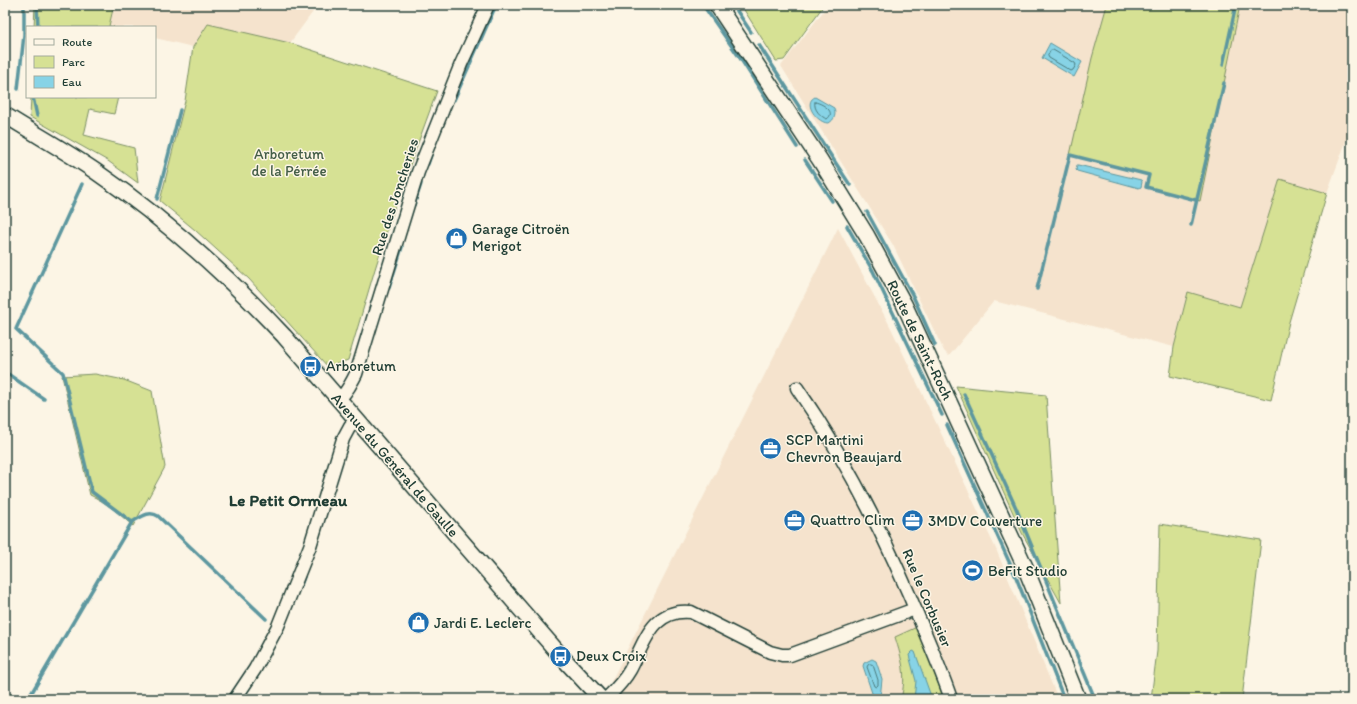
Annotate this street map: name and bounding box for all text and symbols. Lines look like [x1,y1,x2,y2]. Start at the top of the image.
legend [26,26,156,98]
text: Route [62,35,92,49]
text: Parc [62,55,85,69]
text: Eau [62,75,82,89]
street label: Rue des Joncheries [368,136,423,258]
park label: Arboretum de la Pérrée [251,145,327,180]
place label: Garage Citroën Merigot [472,220,570,255]
shop icon: Garage Citroën Merigot [443,225,469,251]
street label: Route de Saint-Roch [883,277,957,403]
bus stop icon: Arboretum [297,353,323,379]
place label: Arboretum [326,357,396,375]
street label: Avenue du Général de Gaulle [327,389,463,541]
place label: SCP Martini Chevron Beaujard [786,431,903,466]
office icon: SCP Martini Chevron Beaujard [758,436,784,462]
district label: Le Petit Ormeau [229,490,348,510]
office icon: Quattro Clim [781,507,807,533]
office icon: 3MDV Couverture [900,508,926,534]
place label: Quattro Clim [810,511,895,529]
place label: 3MDV Couverture [928,512,1042,530]
street label: Rue le Corbusier [898,546,956,650]
sports icon: BeFit Studio [960,558,986,584]
place label: BeFit Studio [988,562,1067,580]
shop icon: Jardi E. Leclerc [406,610,432,636]
place label: Jardi E. Leclerc [434,614,532,632]
bus stop icon: Deux Croix [548,643,574,669]
place label: Deux Croix [576,647,647,665]

